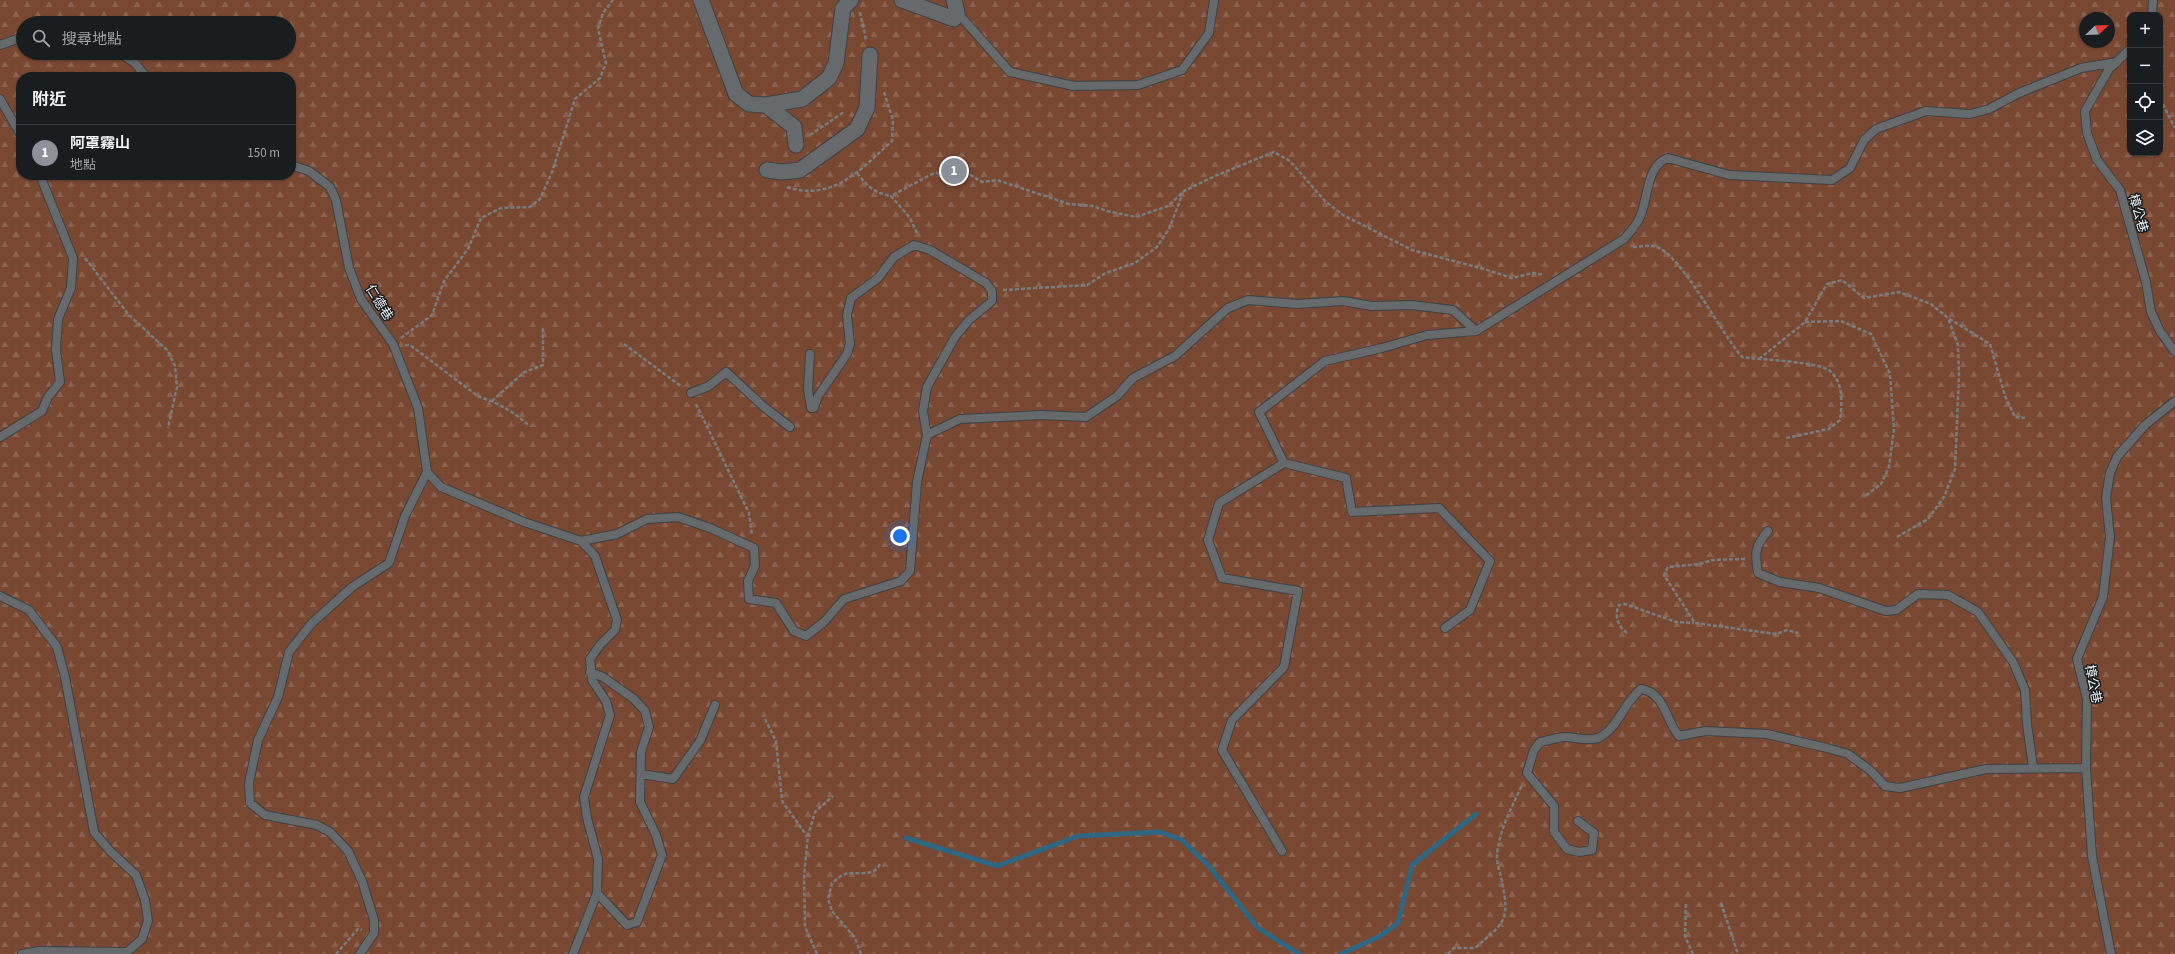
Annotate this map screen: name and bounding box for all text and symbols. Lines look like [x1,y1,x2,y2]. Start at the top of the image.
north arrow [2079,12,2115,48]
map controls [2127,12,2163,156]
button: + [2127,12,2163,48]
search box [16,16,296,60]
icon: search [30,27,52,49]
text: 搜尋地點 [62,29,122,50]
button: − [2127,48,2163,84]
button: locate [2127,84,2163,120]
text: 附近 [32,88,66,112]
button: layers [2127,120,2163,156]
text: 阿罩霧山 [70,133,130,154]
text: 1 [42,144,48,162]
text: 150 m [247,144,280,162]
text: 地點 [70,156,96,174]
pin: 1 [941,156,967,186]
street label: 樟公巷 [2124,192,2152,235]
street label: 仁德巷 [361,281,397,324]
your location [890,526,910,546]
street label: 樟公巷 [2080,663,2106,705]

